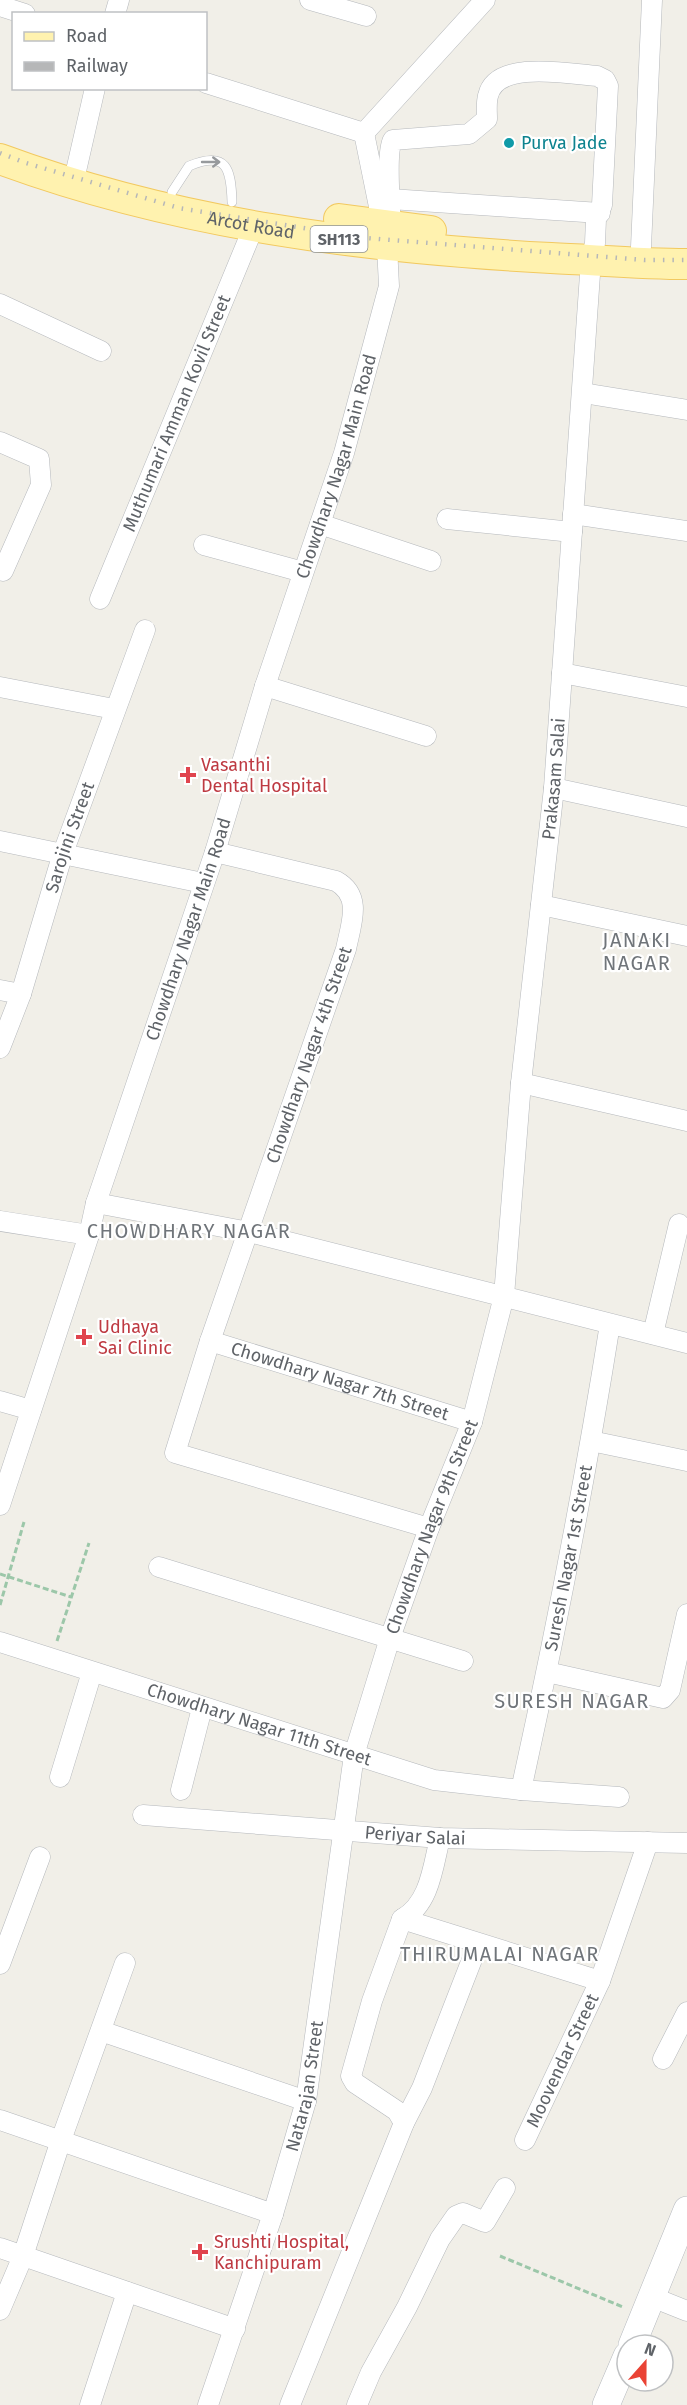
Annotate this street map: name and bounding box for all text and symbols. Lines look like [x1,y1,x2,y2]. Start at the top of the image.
legend [12,12,207,90]
text: Road [66,25,108,47]
text: Railway [66,55,128,77]
place label: Purva Jade [521,132,607,154]
marker: Purva Jade [502,136,516,150]
one-way arrow [201,156,220,168]
street label: Arcot Road [205,207,296,244]
road number: SH113 [310,226,368,252]
street label: Muthumari Amman Kovil Street [118,291,236,535]
street label: Chowdhary Nagar Main Road [291,352,381,582]
street label: Prakasam Salai [537,717,570,841]
place label: Vasanthi Dental Hospital [201,754,327,797]
marker: Vasanthi Dental Hospital [179,766,197,784]
street label: Sarojini Street [41,778,99,895]
street label: Chowdhary Nagar Main Road [141,815,236,1044]
district label: JANAKI NAGAR [602,928,672,975]
street label: Chowdhary Nagar 4th Street [261,943,357,1166]
district label: CHOWDHARY NAGAR [87,1219,291,1243]
place label: Udhaya Sai Clinic [98,1316,172,1359]
marker: Udhaya Sai Clinic [75,1328,93,1346]
street label: Chowdhary Nagar 7th Street [228,1337,452,1425]
street label: Chowdhary Nagar 9th Street [381,1416,483,1637]
street label: Suresh Nagar 1st Street [540,1463,597,1653]
street label: Chowdhary Nagar 11th Street [144,1678,375,1771]
district label: SURESH NAGAR [494,1689,650,1713]
street label: Periyar Salai [364,1821,466,1850]
district label: THIRUMALAI NAGAR [400,1942,600,1966]
street label: Moovendar Street [522,1990,604,2131]
street label: Natarajan Street [281,2019,328,2154]
place label: Srushti Hospital, Kanchipuram [214,2231,349,2274]
marker: Srushti Hospital, Kanchipuram [191,2243,209,2261]
north arrow [615,2333,675,2393]
text: N [642,2339,659,2360]

